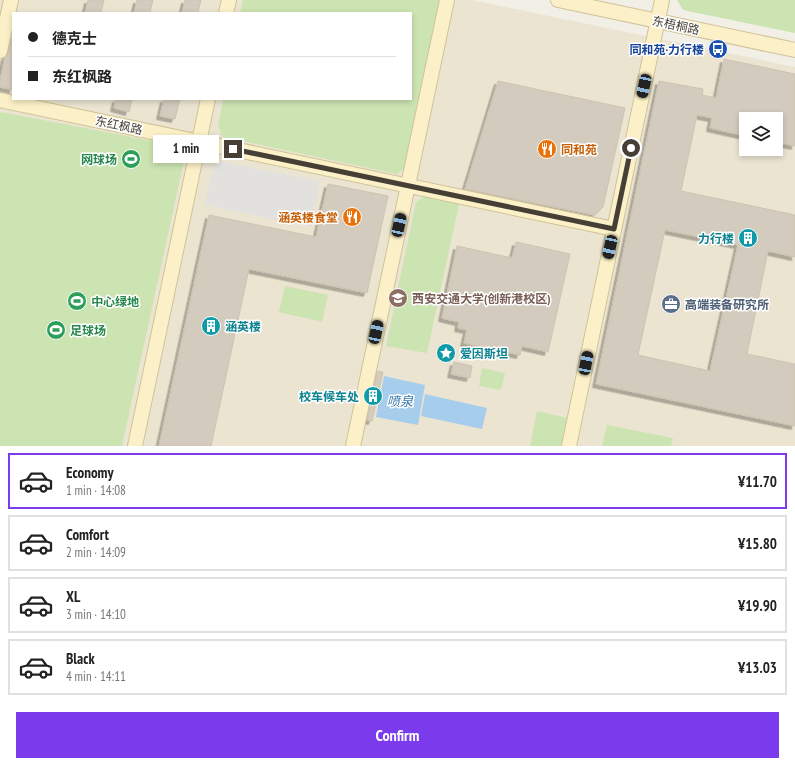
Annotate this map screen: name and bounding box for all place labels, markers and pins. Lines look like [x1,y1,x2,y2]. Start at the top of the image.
bus stop icon: 同和苑·力行楼 [707,38,729,60]
place label: 同和苑·力行楼 [629,42,704,57]
restaurant icon: 同和苑 [536,138,558,160]
place label: 同和苑 [561,142,597,157]
sports icon: 网球场 [120,148,142,170]
place label: 网球场 [81,152,117,167]
restaurant icon: 涵英楼食堂 [341,206,363,228]
place label: 涵英楼食堂 [278,210,338,225]
building icon: 力行楼 [737,227,759,249]
place label: 力行楼 [698,231,734,246]
school or university icon: 西安交通大学(创新港校区) [387,287,409,309]
sports icon: 中心绿地 [66,290,88,312]
place label: 西安交通大学(创新港校区) [412,291,551,306]
office icon: 高端装备研究所 [660,293,682,315]
place label: 中心绿地 [91,294,139,309]
place label: 高端装备研究所 [685,297,769,312]
building icon: 涵英楼 [200,315,222,337]
sports icon: 足球场 [45,319,67,341]
place label: 涵英楼 [225,319,261,334]
place label: 足球场 [70,323,106,338]
place icon: 爱因斯坦 [435,342,457,364]
place label: 爱因斯坦 [460,346,508,361]
building icon: 校车候车处 [362,385,384,407]
place label: 校车候车处 [299,389,359,404]

